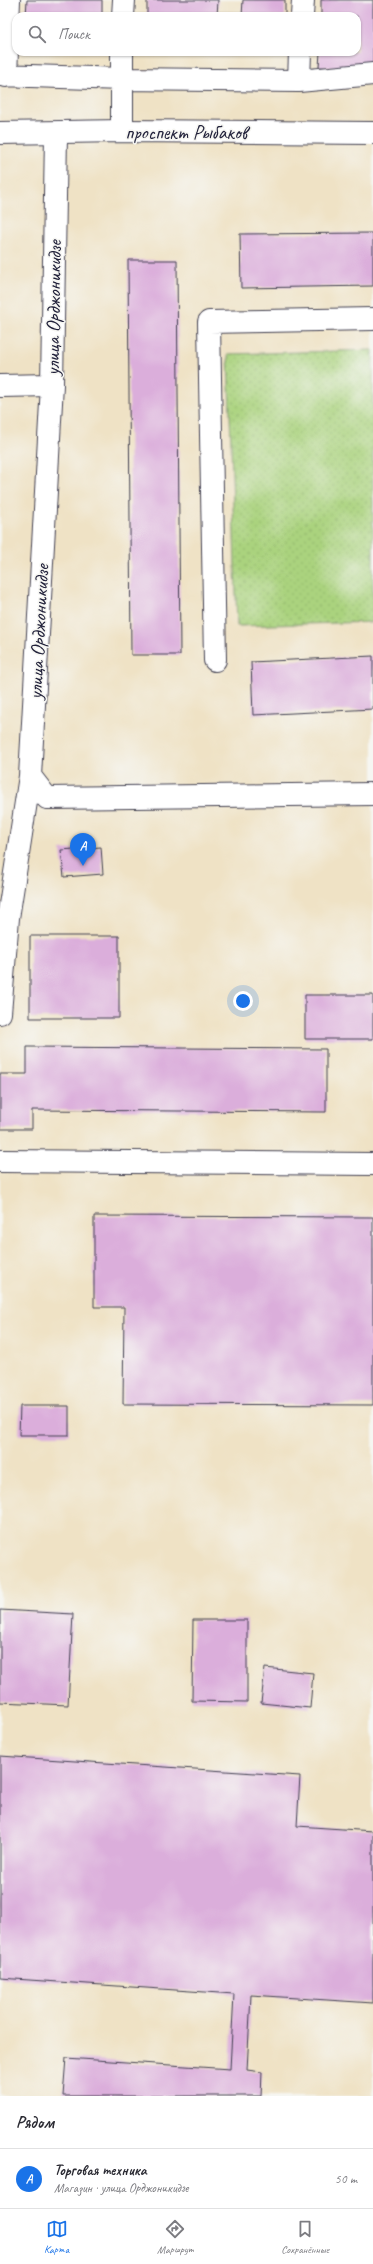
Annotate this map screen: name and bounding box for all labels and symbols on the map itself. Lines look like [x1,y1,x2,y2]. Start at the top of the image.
street label: проспект Рыбаков [125,120,251,145]
street label: улица Орджоникидзе [40,239,67,377]
street label: улица Орджоникидзе [22,562,55,701]
pin: A [70,833,96,866]
your location [233,991,253,1011]

